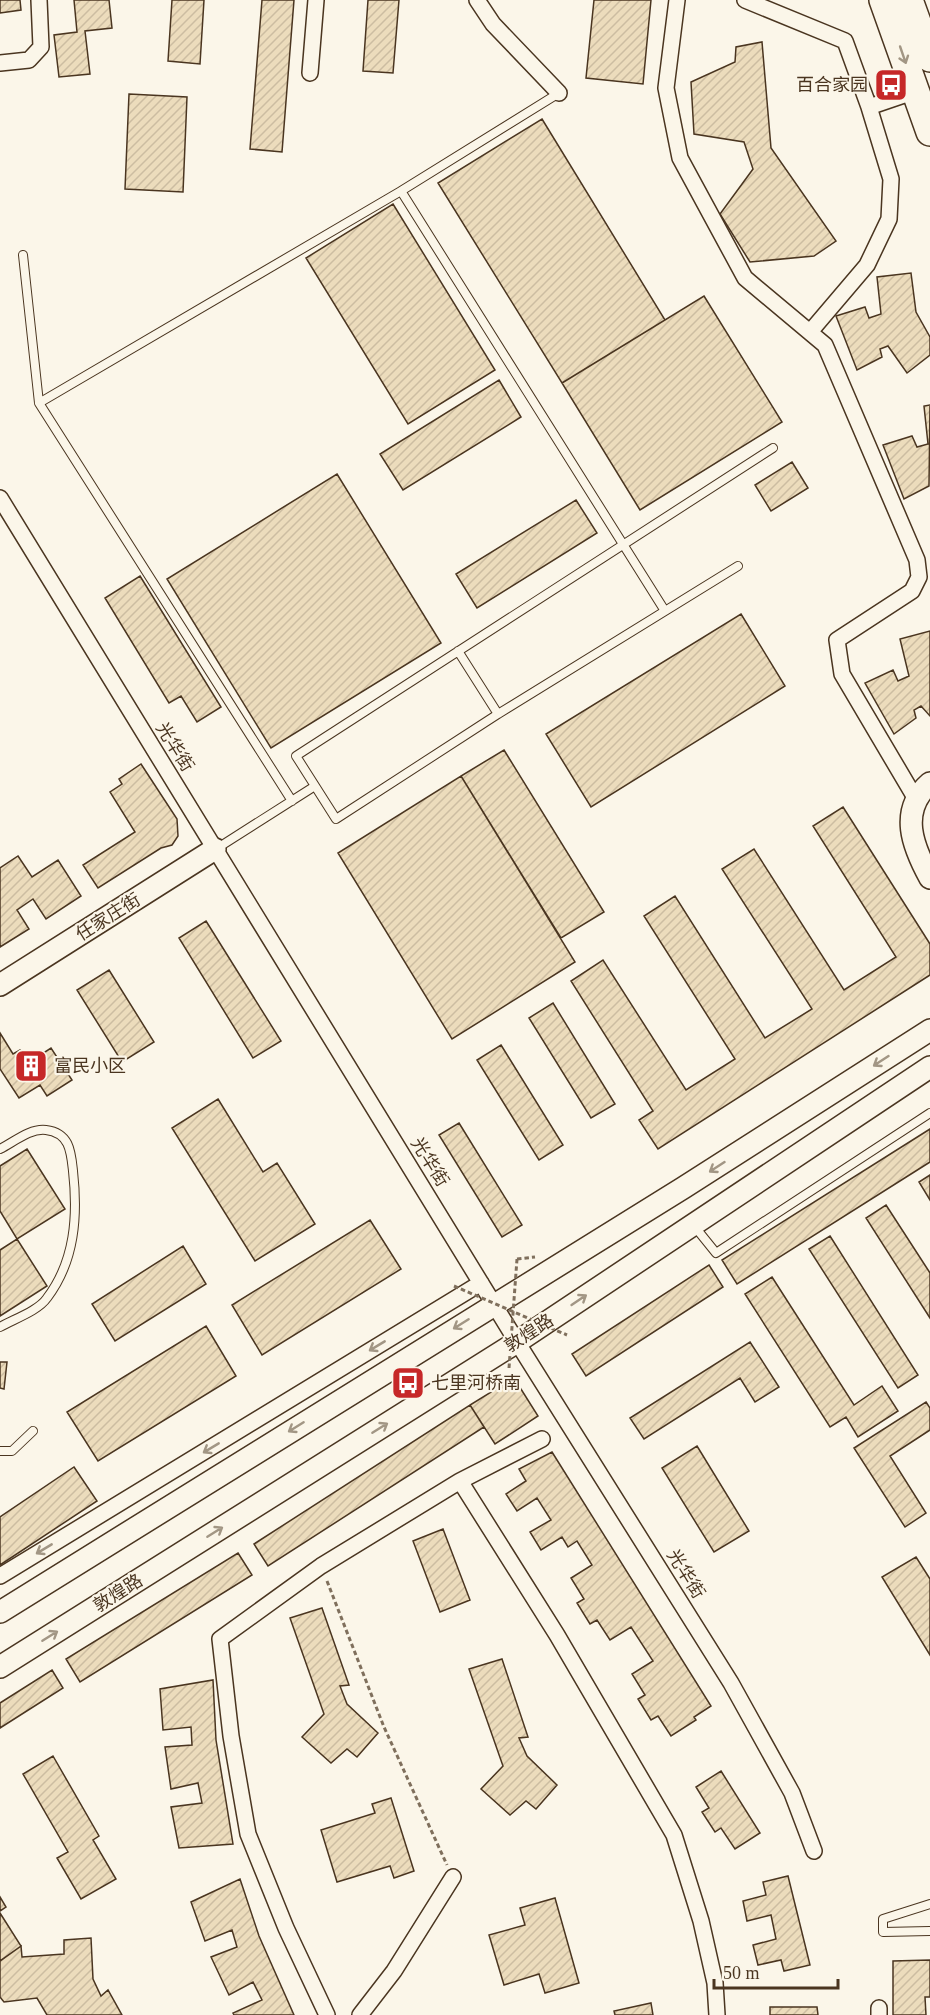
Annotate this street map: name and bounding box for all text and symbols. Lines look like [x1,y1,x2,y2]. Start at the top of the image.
one-way arrow [898,45,909,64]
bus stop icon: 百合家园 [873,67,909,103]
place label: 百合家园 [796,75,868,95]
street label: 光华街 [152,719,198,775]
street label: 任家庄街 [72,889,144,945]
building icon: 富民小区 [13,1048,49,1084]
place label: 富民小区 [54,1056,126,1076]
one-way arrow [873,1056,890,1068]
street label: 光华街 [407,1134,453,1190]
one-way arrow [709,1161,726,1173]
one-way arrow [570,1294,587,1306]
street label: 敦煌路 [501,1310,557,1356]
one-way arrow [453,1319,470,1331]
one-way arrow [369,1340,386,1352]
bus stop icon: 七里河桥南 [390,1365,426,1401]
place label: 七里河桥南 [431,1373,521,1393]
one-way arrow [288,1422,305,1434]
one-way arrow [371,1422,388,1435]
one-way arrow [203,1442,220,1454]
one-way arrow [206,1526,222,1538]
one-way arrow [36,1544,53,1556]
street label: 光华街 [663,1546,709,1602]
street label: 敦煌路 [90,1570,146,1616]
one-way arrow [41,1630,57,1642]
scale bar [714,1952,838,1990]
text: 50 m [723,1963,760,1983]

